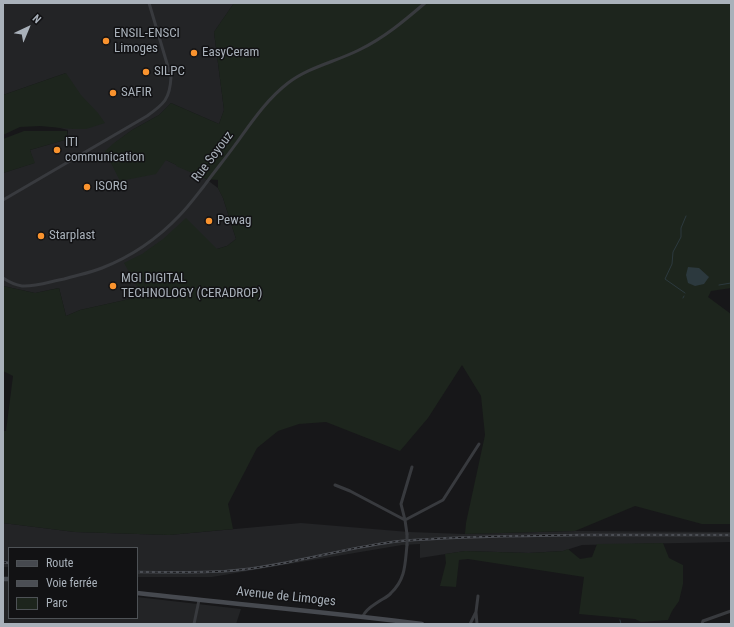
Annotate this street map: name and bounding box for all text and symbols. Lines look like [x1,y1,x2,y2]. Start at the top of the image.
north arrow [8,8,48,48]
text: N [30,12,44,26]
place label: ENSIL-ENSCI Limoges [114,26,180,57]
marker: ENSIL-ENSCI Limoges [101,36,111,46]
place label: EasyCeram [202,45,259,61]
marker: EasyCeram [189,48,199,58]
place label: SILPC [154,64,185,80]
marker: SILPC [141,67,151,77]
place label: SAFIR [121,85,152,101]
marker: SAFIR [108,88,118,98]
street label: Rue Soyouz [189,129,237,185]
place label: ITI communication [65,135,145,166]
marker: ITI communication [52,145,62,155]
place label: ISORG [95,179,127,195]
marker: ISORG [82,182,92,192]
place label: Pewag [217,213,251,229]
marker: Pewag [204,216,214,226]
place label: Starplast [49,228,95,244]
marker: Starplast [36,231,46,241]
place label: MGI DIGITAL TECHNOLOGY (CERADROP) [121,271,262,302]
marker: MGI DIGITAL TECHNOLOGY (CERADROP) [108,281,118,291]
legend [8,547,138,619]
text: Route [46,556,73,570]
text: Voie ferrée [46,576,97,590]
street label: Avenue de Limoges [236,584,336,610]
text: Parc [46,596,67,610]

